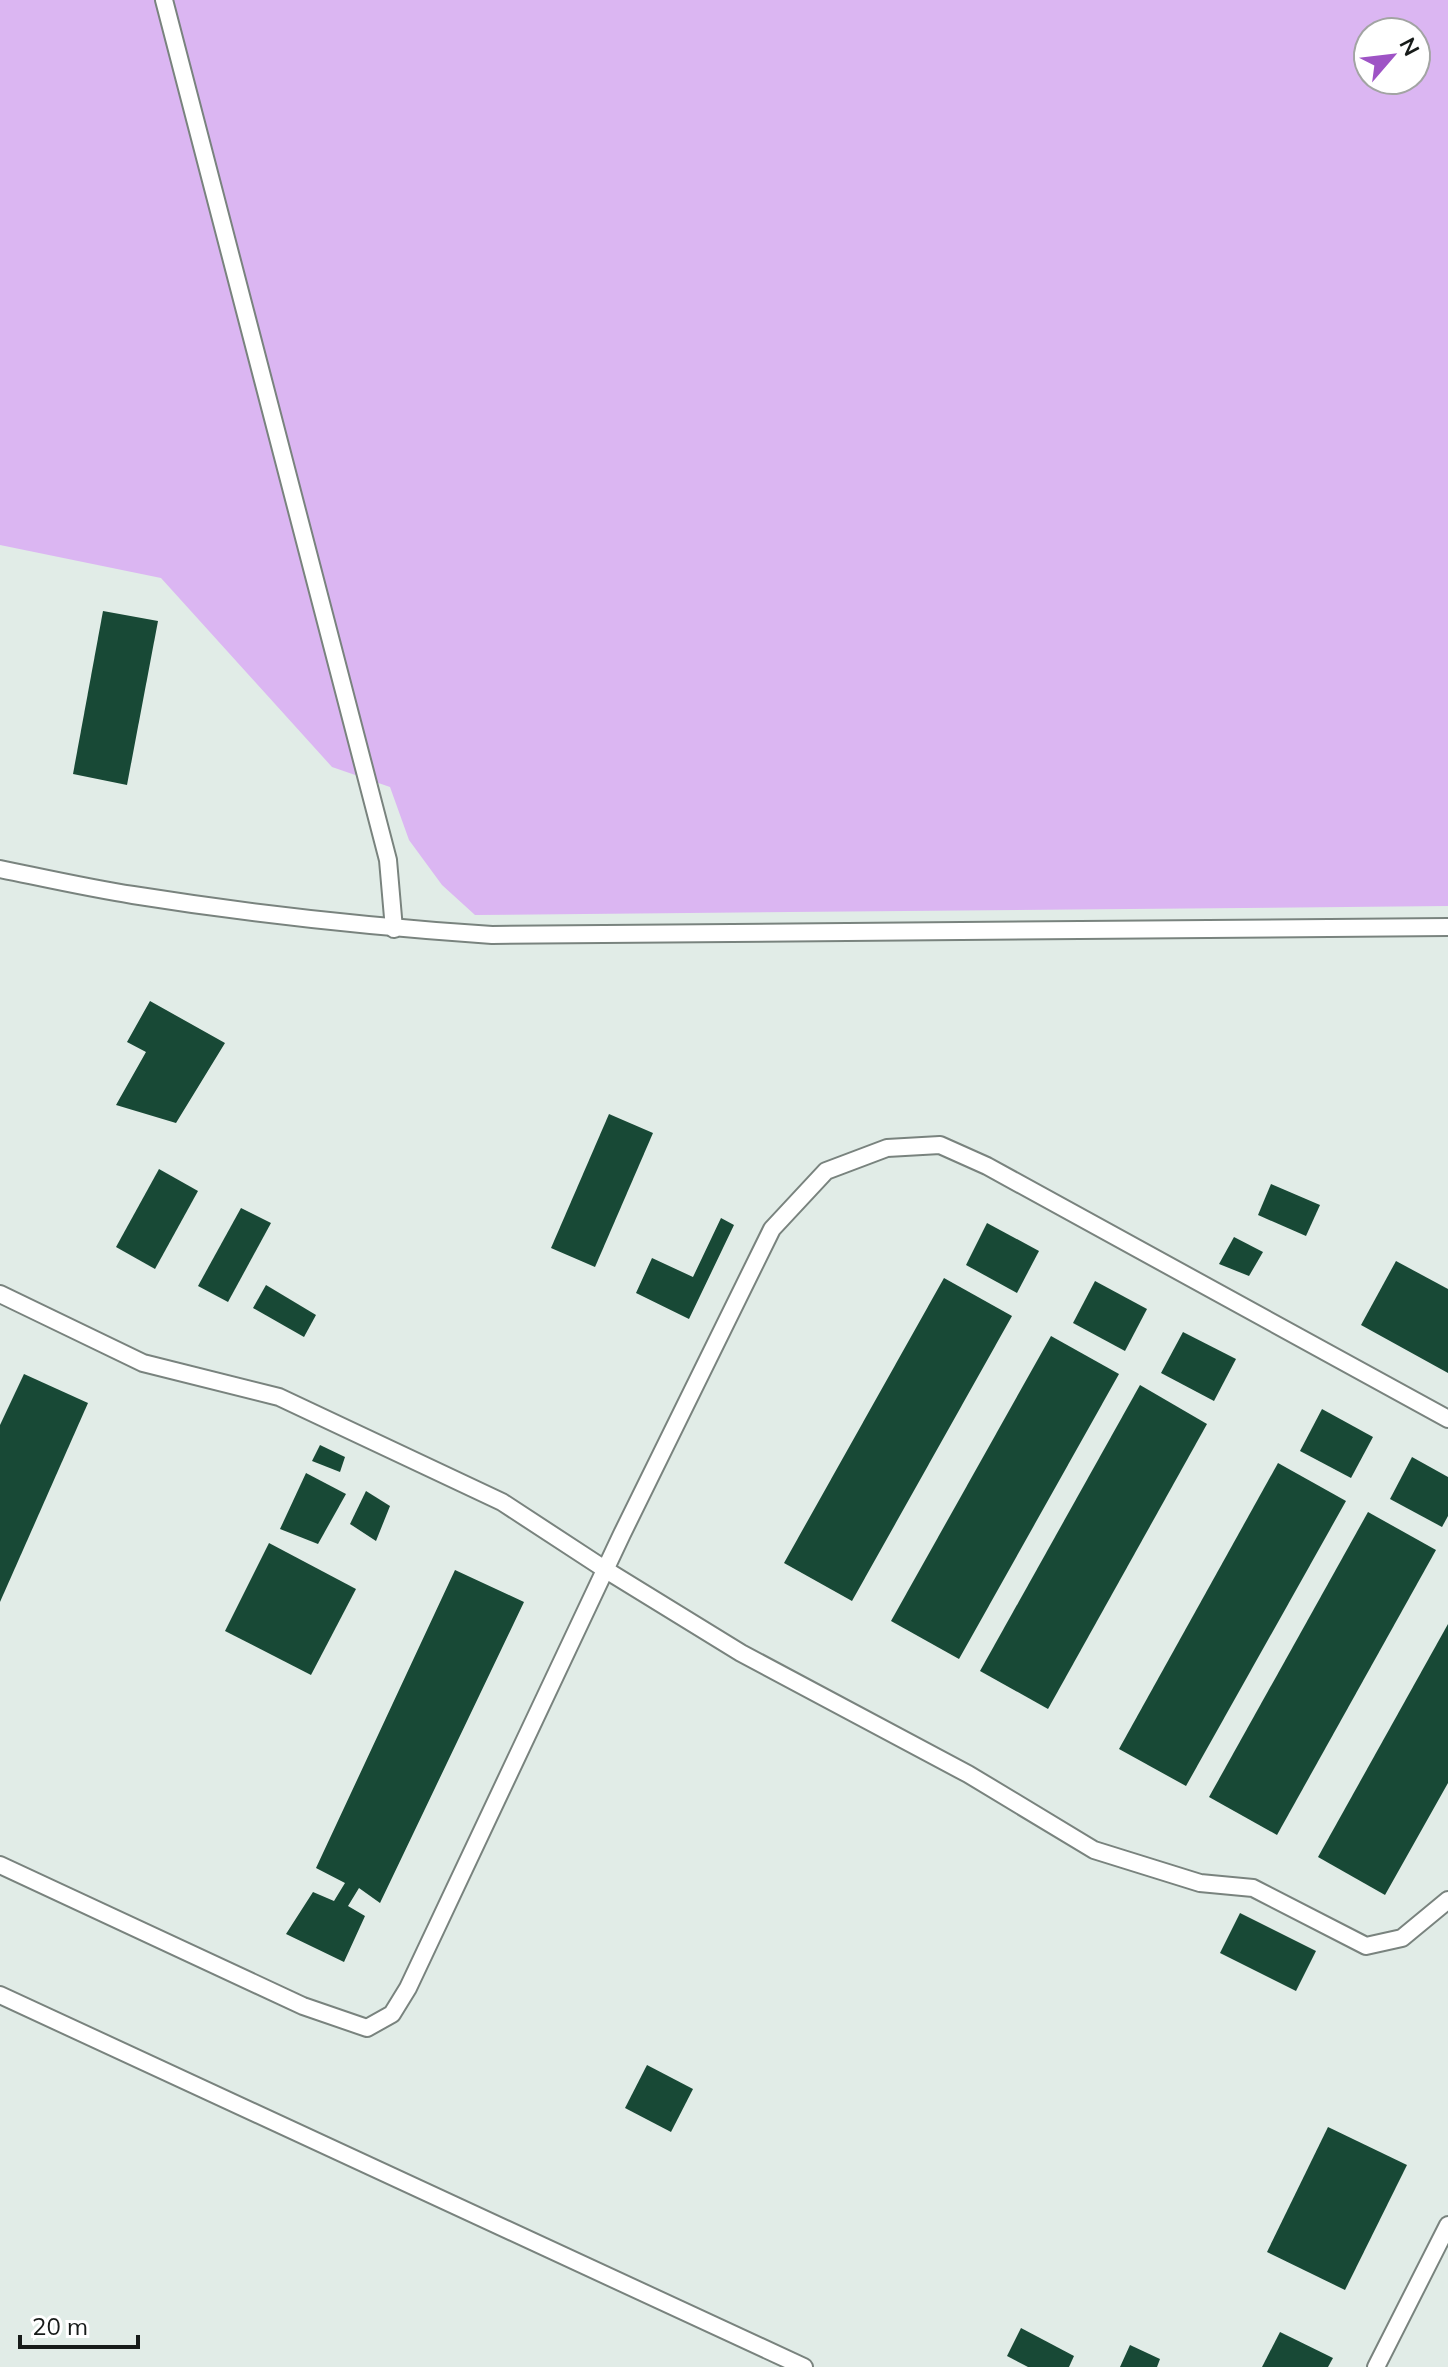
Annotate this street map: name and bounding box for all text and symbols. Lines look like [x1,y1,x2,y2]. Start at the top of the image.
north arrow [1352,16,1432,96]
text: N [1393,33,1426,61]
scale bar [20,2299,138,2349]
text: 20 m [32,2311,88,2341]

